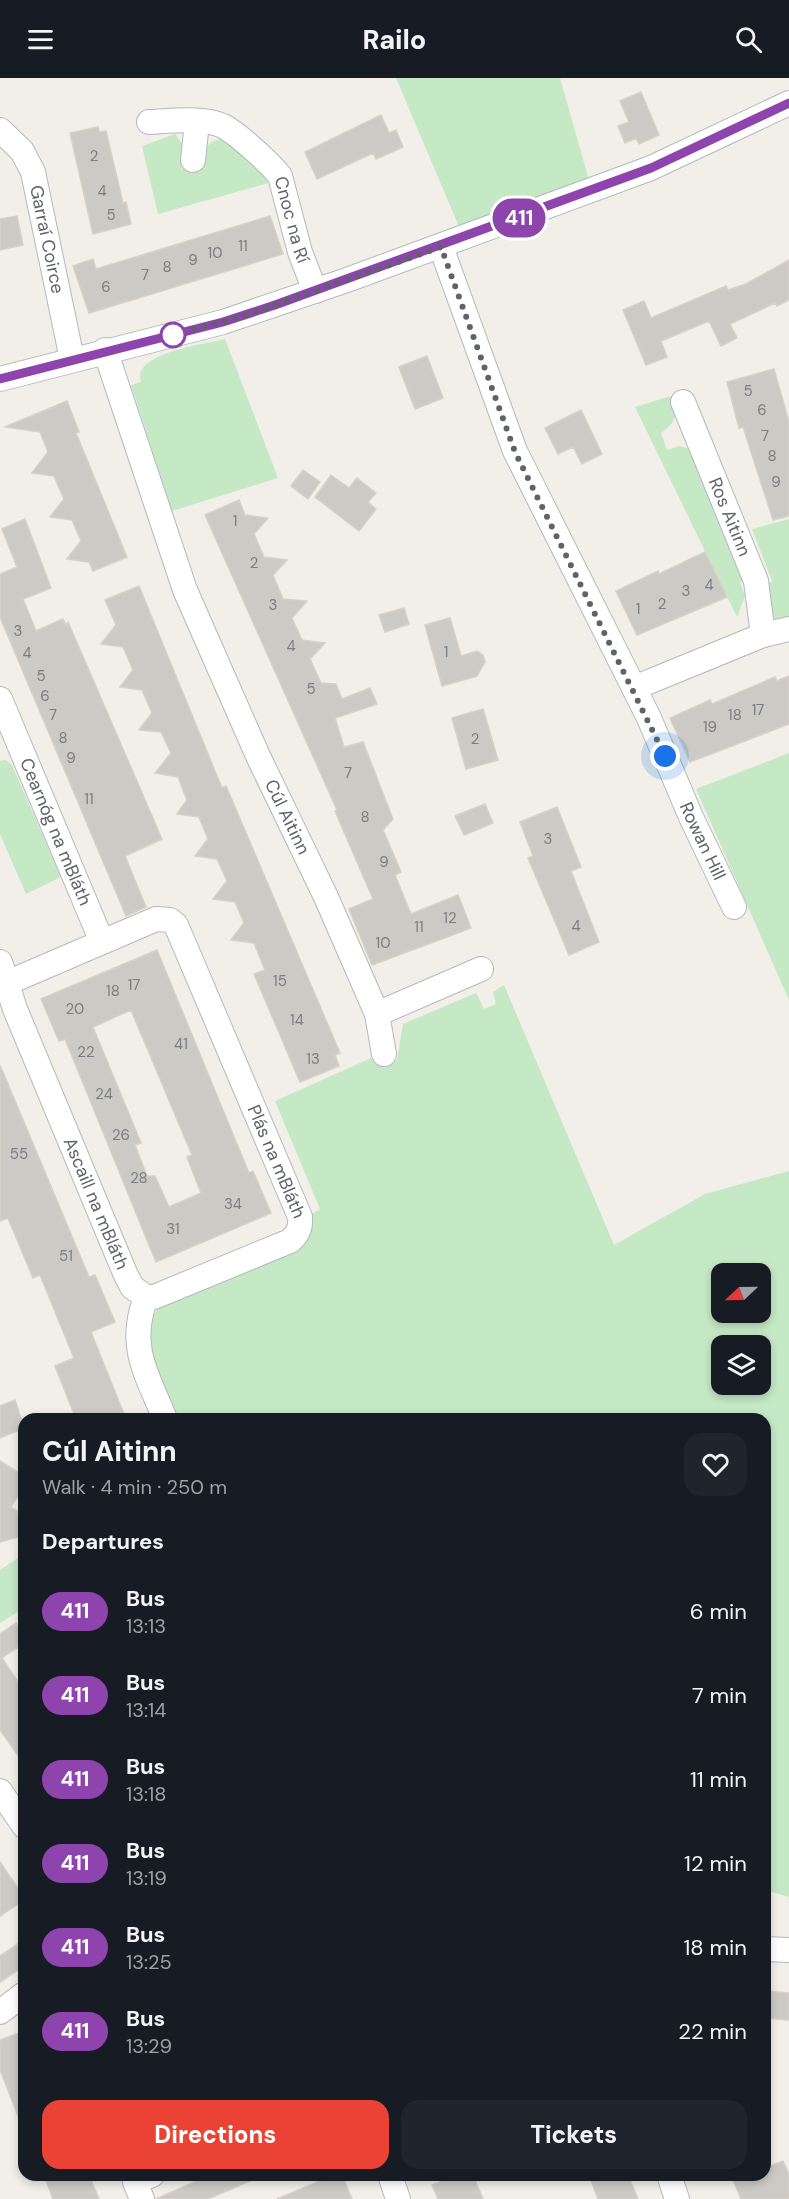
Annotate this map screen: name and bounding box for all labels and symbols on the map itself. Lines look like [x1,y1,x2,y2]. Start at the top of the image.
house number: 2 [90,146,98,166]
street label: Cnoc na Rí [269,174,315,266]
house number: 4 [97,181,107,201]
street label: Garraí Coirce [24,183,70,296]
line badge: 411 [484,198,554,238]
house number: 5 [106,205,116,225]
house number: 11 [238,236,248,256]
house number: 10 [208,243,222,263]
house number: 9 [188,250,198,270]
house number: 8 [162,257,172,277]
house number: 7 [141,265,149,285]
house number: 6 [101,277,111,297]
unlabelled marker [160,322,186,348]
house number: 5 [743,381,753,401]
house number: 6 [757,400,767,420]
house number: 7 [761,426,769,446]
house number: 8 [767,446,777,466]
house number: 9 [771,472,781,492]
street label: Ros Aitinn [703,474,757,560]
house number: 1 [233,511,237,531]
house number: 2 [250,553,258,573]
house number: 4 [704,575,714,595]
house number: 3 [682,581,690,601]
house number: 2 [658,594,666,614]
house number: 3 [269,595,277,615]
house number: 1 [636,599,640,619]
house number: 3 [14,621,22,641]
house number: 4 [286,636,296,656]
house number: 1 [444,642,448,662]
house number: 4 [22,643,32,663]
house number: 5 [36,666,46,686]
house number: 5 [306,679,316,699]
house number: 6 [40,686,50,706]
house number: 17 [752,700,764,720]
house number: 7 [49,705,57,725]
house number: 18 [728,705,742,725]
house number: 19 [703,717,717,737]
house number: 8 [58,728,68,748]
house number: 2 [471,729,479,749]
your location [650,741,680,771]
house number: 9 [66,748,76,768]
street label: Cearnóg na mBláth [14,754,97,909]
house number: 7 [344,763,352,783]
street label: Cúl Aitinn [259,776,316,858]
house number: 11 [84,789,94,809]
street label: Rowan Hill [674,798,731,884]
house number: 8 [360,807,370,827]
house number: 3 [544,829,552,849]
house number: 9 [379,852,389,872]
house number: 12 [443,908,457,928]
house number: 4 [571,916,581,936]
house number: 11 [414,917,424,937]
house number: 10 [376,933,390,953]
house number: 15 [273,971,287,991]
house number: 17 [128,975,140,995]
house number: 18 [106,981,120,1001]
house number: 20 [66,999,84,1019]
house number: 14 [290,1010,304,1030]
house number: 41 [174,1034,188,1054]
house number: 22 [77,1042,95,1062]
house number: 13 [306,1049,320,1069]
house number: 24 [95,1084,113,1104]
street label: Plás na mBláth [242,1101,311,1222]
house number: 26 [112,1125,130,1145]
street label: Ascaill na mBláth [58,1134,134,1273]
house number: 55 [10,1144,28,1164]
house number: 28 [130,1168,148,1188]
house number: 34 [224,1194,242,1214]
house number: 31 [166,1219,180,1239]
house number: 51 [59,1246,73,1266]
north arrow [711,1263,771,1323]

